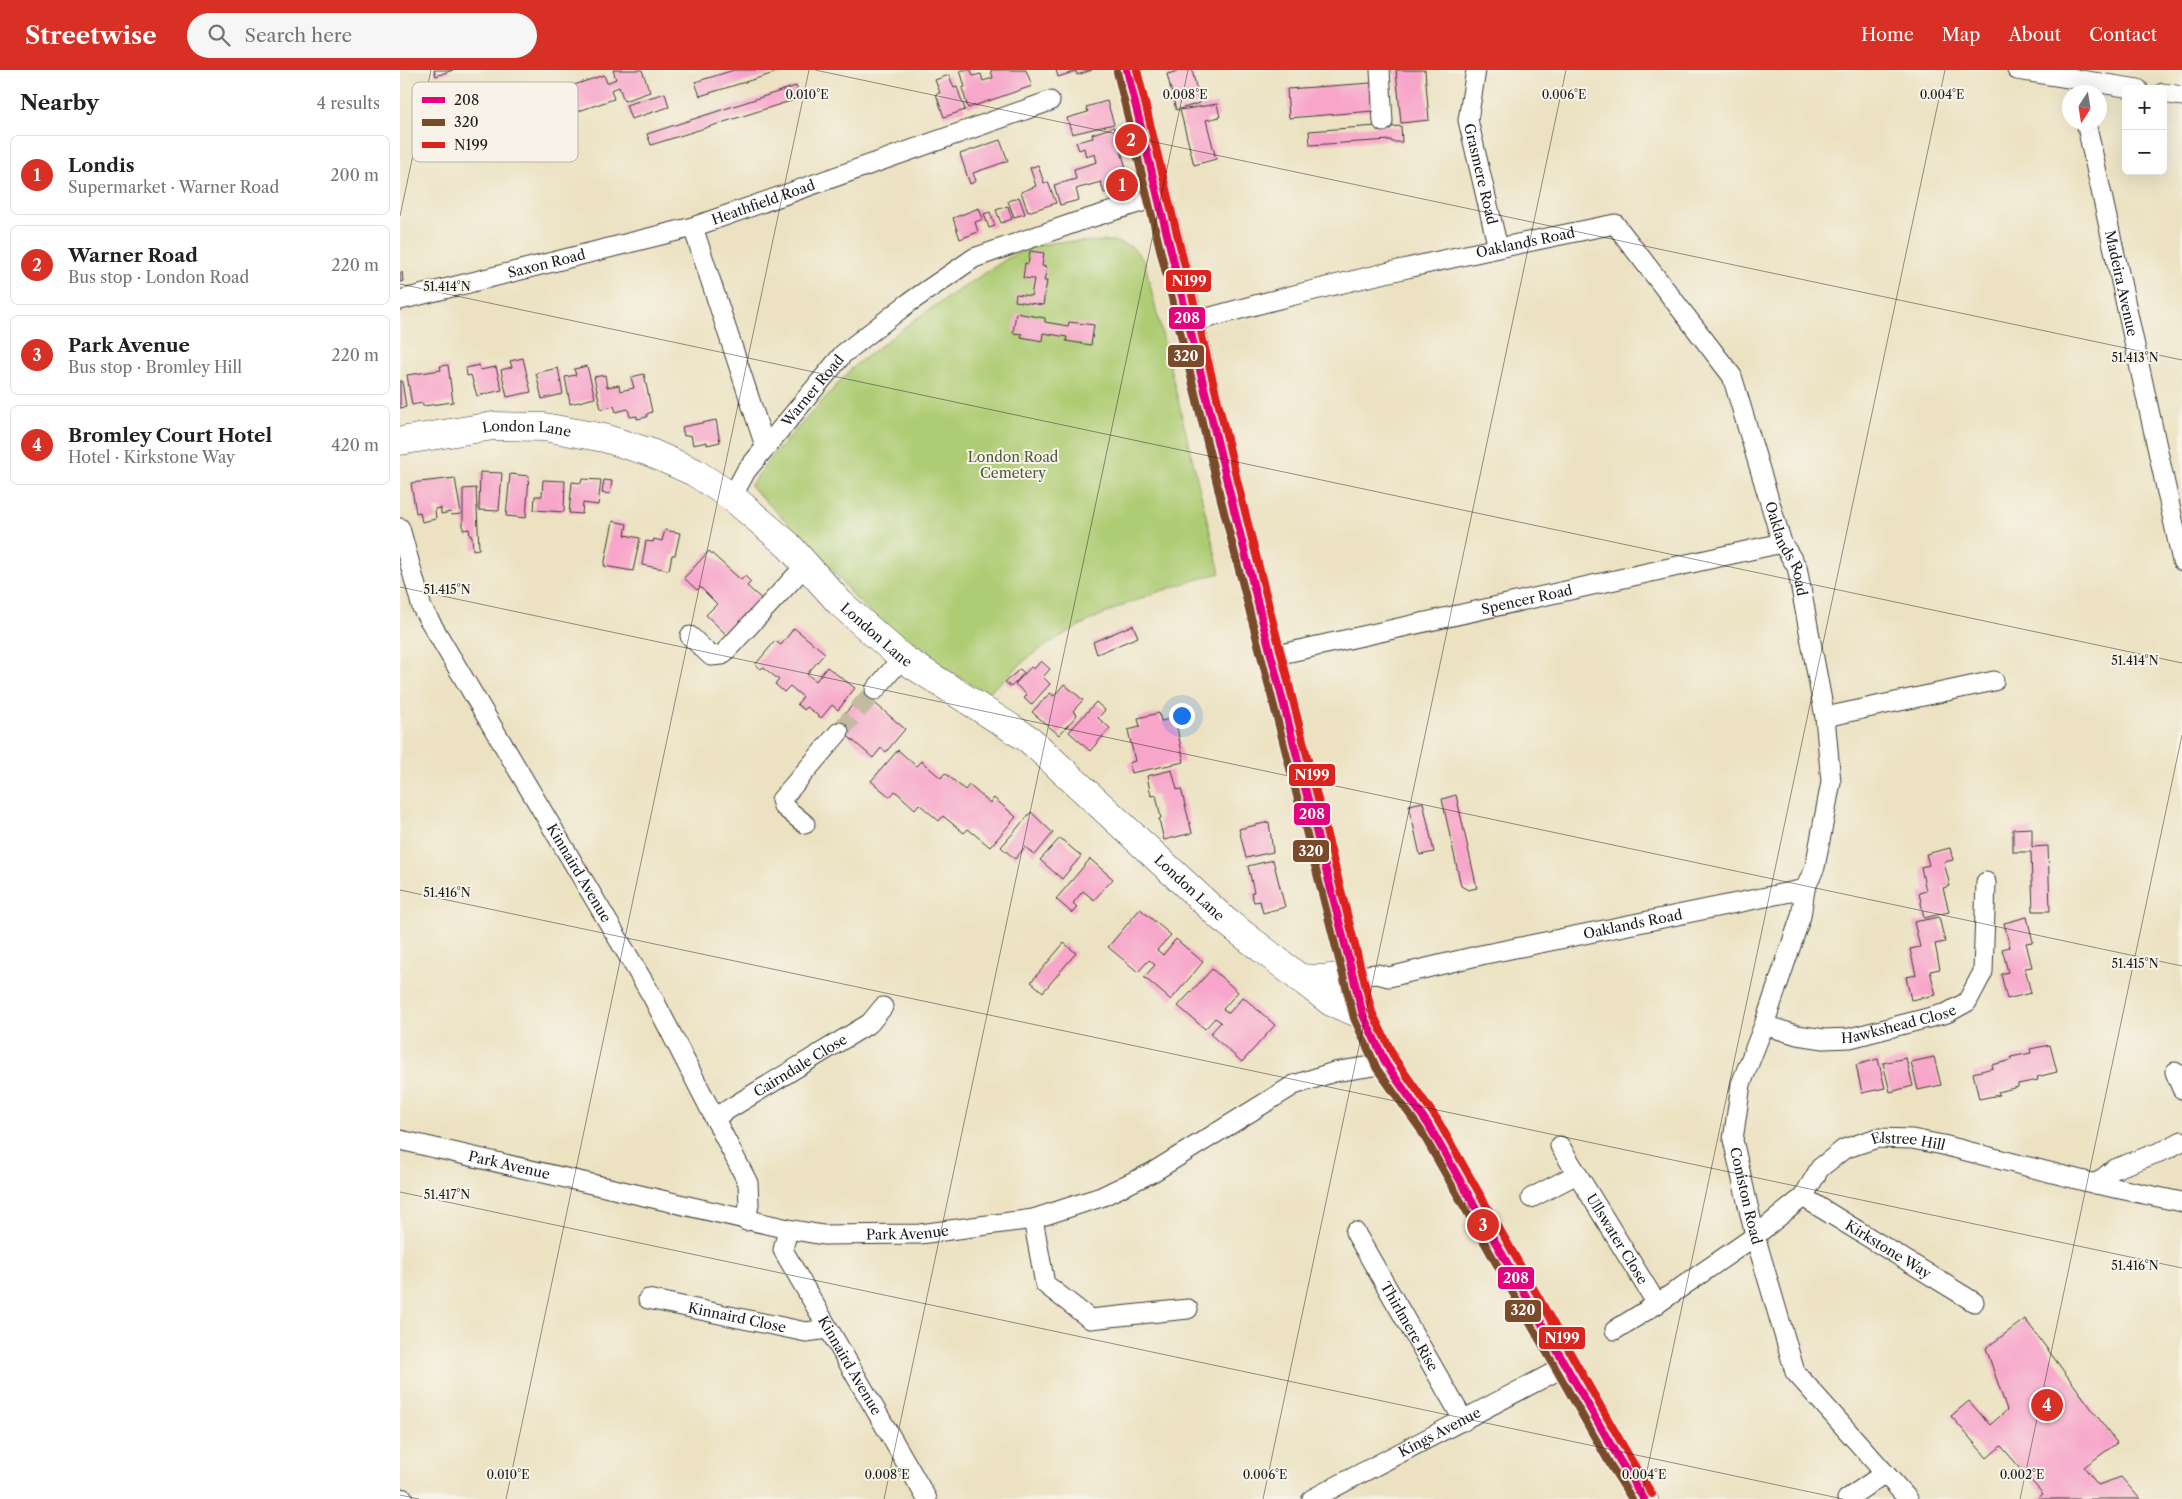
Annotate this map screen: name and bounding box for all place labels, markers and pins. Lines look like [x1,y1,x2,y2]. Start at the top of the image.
pin: 2 [1115,121,1147,159]
pin: 1 [1106,166,1138,204]
pin: 3 [1467,1206,1499,1244]
pin: 4 [2031,1386,2063,1424]

